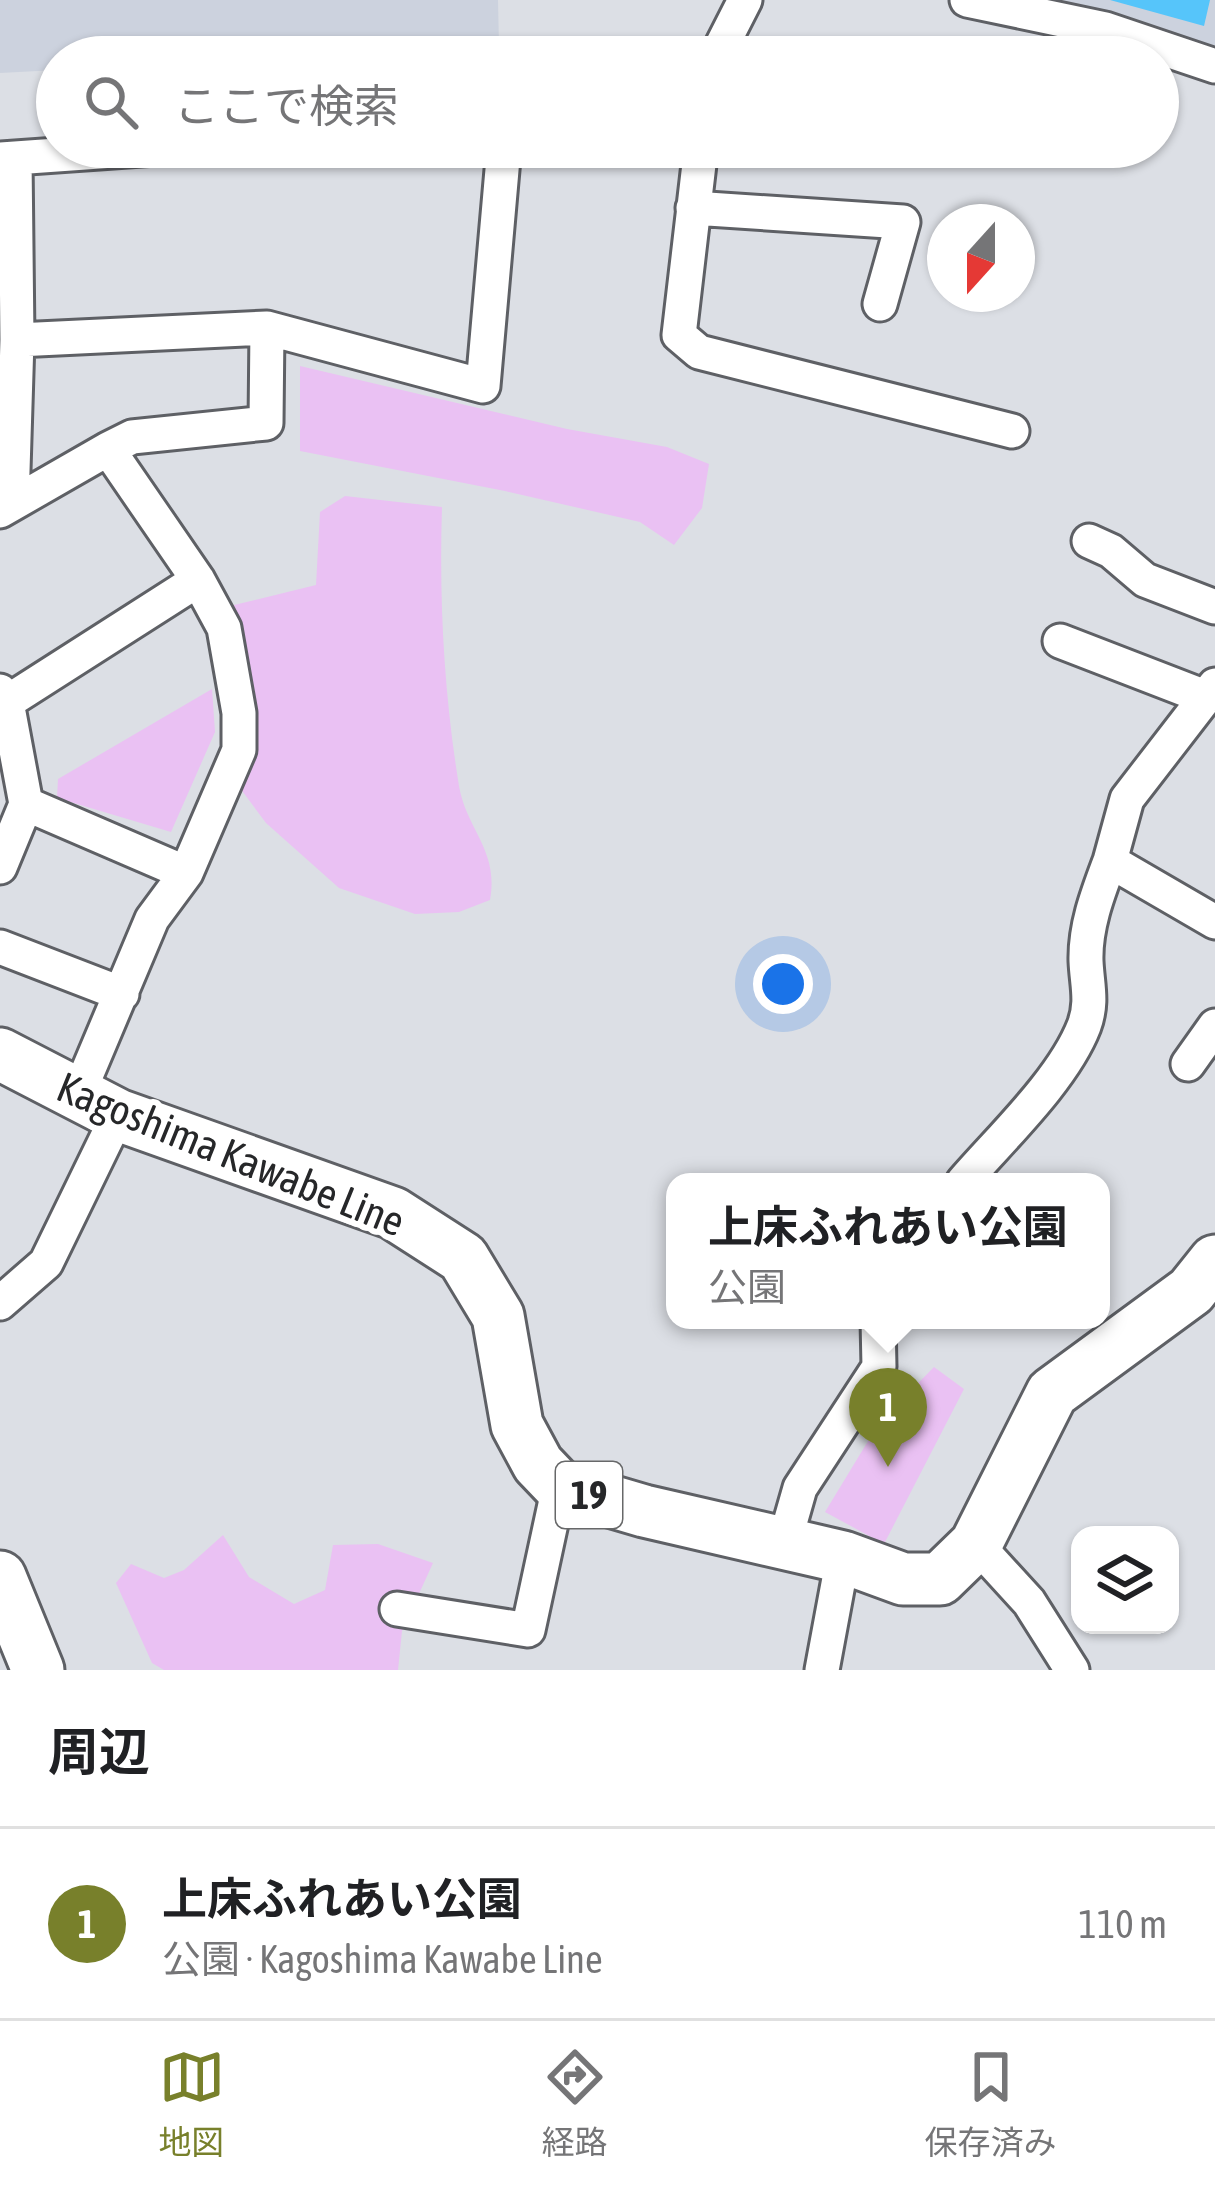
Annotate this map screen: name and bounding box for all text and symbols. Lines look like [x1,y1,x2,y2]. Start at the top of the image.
search box [36,36,1179,168]
icon: search [78,69,144,135]
text: ここで検索 [174,80,399,132]
north arrow [927,204,1035,312]
your location [753,954,813,1014]
street label: Kagoshima Kawabe Line [50,1062,412,1246]
popup [666,1173,1110,1329]
text: 上床ふれあい公園 [708,1201,1068,1253]
text: 公園 [708,1265,786,1309]
pin: 1 [849,1368,927,1467]
road number: 19 [556,1462,622,1528]
map controls [1071,1526,1179,1634]
button: layers [1071,1526,1179,1634]
text: 周辺 [48,1722,150,1781]
text: 上床ふれあい公園 [162,1873,522,1925]
text: 1 [78,1902,96,1946]
text: 110 m [1079,1902,1167,1946]
text: 公園 · Kagoshima Kawabe Line [162,1937,603,1981]
tab: 地図 [159,2044,225,2164]
tab: 経路 [542,2044,608,2164]
tab: 保存済み [925,2044,1057,2164]

